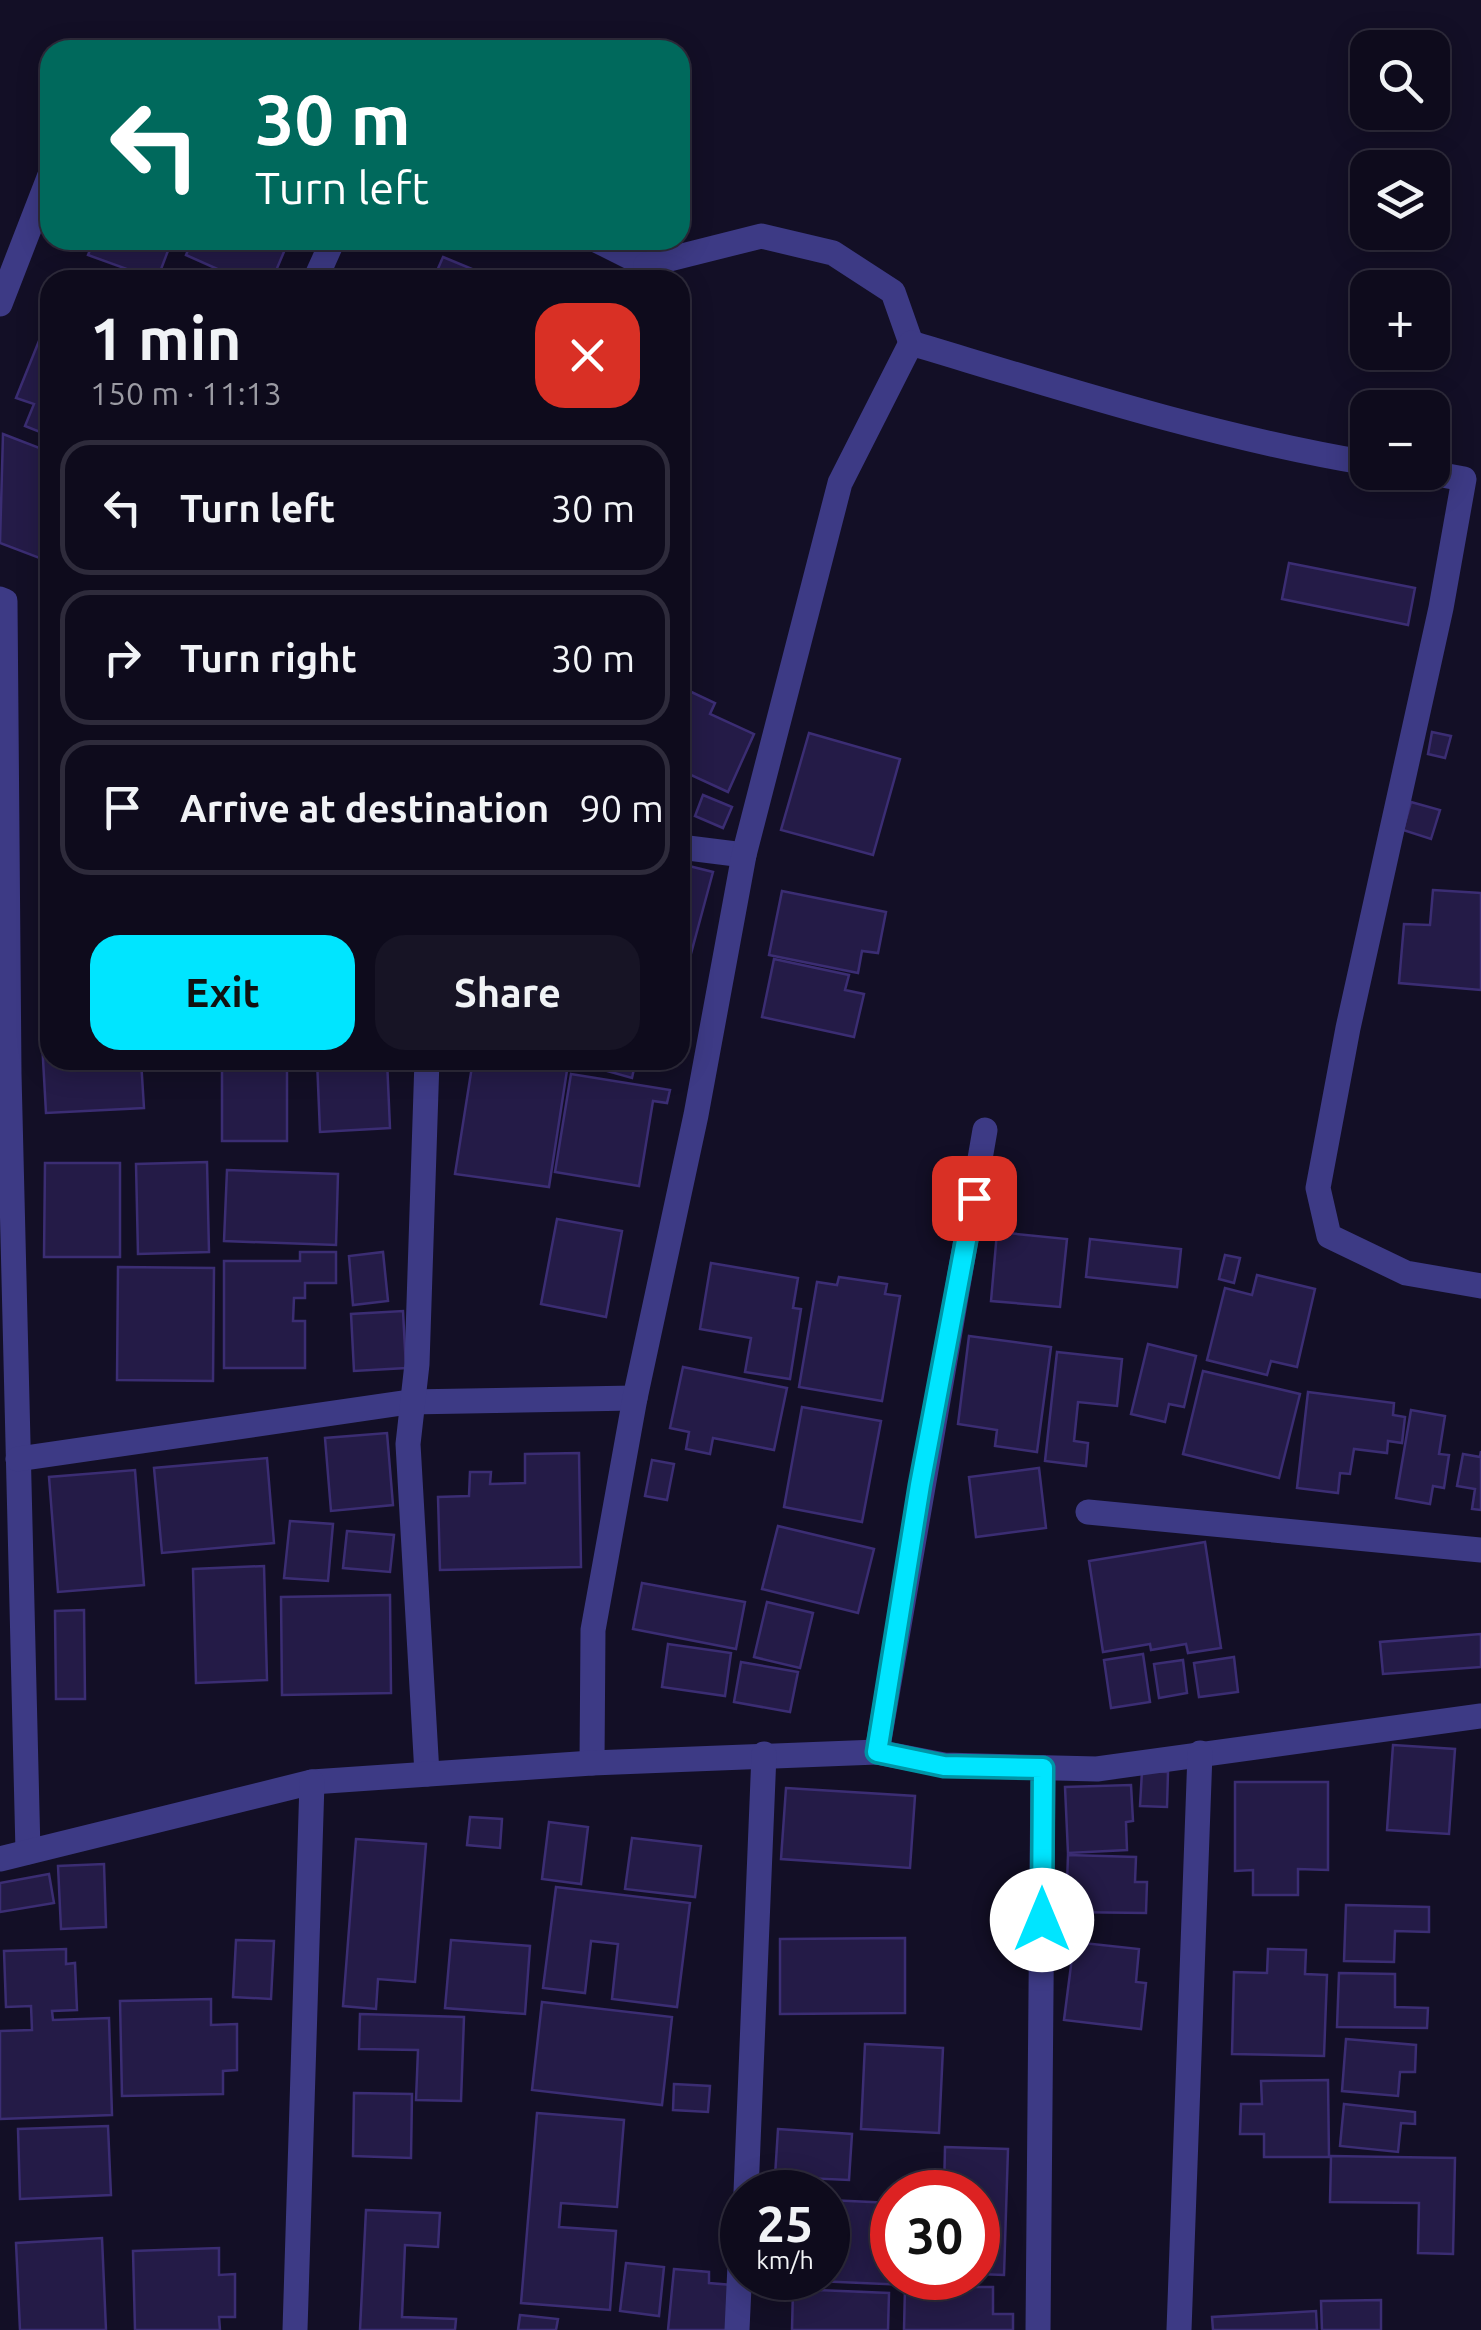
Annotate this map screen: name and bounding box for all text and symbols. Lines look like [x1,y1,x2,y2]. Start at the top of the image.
map controls [1350,30,1450,490]
button: search [1350,30,1450,130]
icon: left [90,80,220,210]
text: 30 m [255,80,411,158]
button: layers [1350,150,1450,250]
text: Turn left [255,162,429,213]
button: + [1350,270,1450,370]
button: close [535,303,640,408]
text: 1 min [90,304,242,371]
text: 150 m · 11:13 [90,375,282,411]
button: − [1350,390,1450,490]
icon: left [95,480,150,535]
text: Turn left [180,487,335,529]
text: 30 m [551,487,635,529]
icon: right [95,630,150,685]
text: Turn right [180,637,357,679]
text: 30 m [551,637,635,679]
icon: arrive [95,780,150,835]
text: Arrive at destination [180,787,549,829]
text: 90 m [579,787,664,829]
button: Exit [90,935,355,1050]
button: Share [375,935,640,1050]
pin [932,1156,1017,1241]
icon: arrive [947,1171,1002,1226]
position arrow [990,1868,1094,1972]
speed limit sign: 30 [870,2170,1000,2300]
text: 25 [757,2195,813,2251]
text: km/h [756,2246,814,2274]

